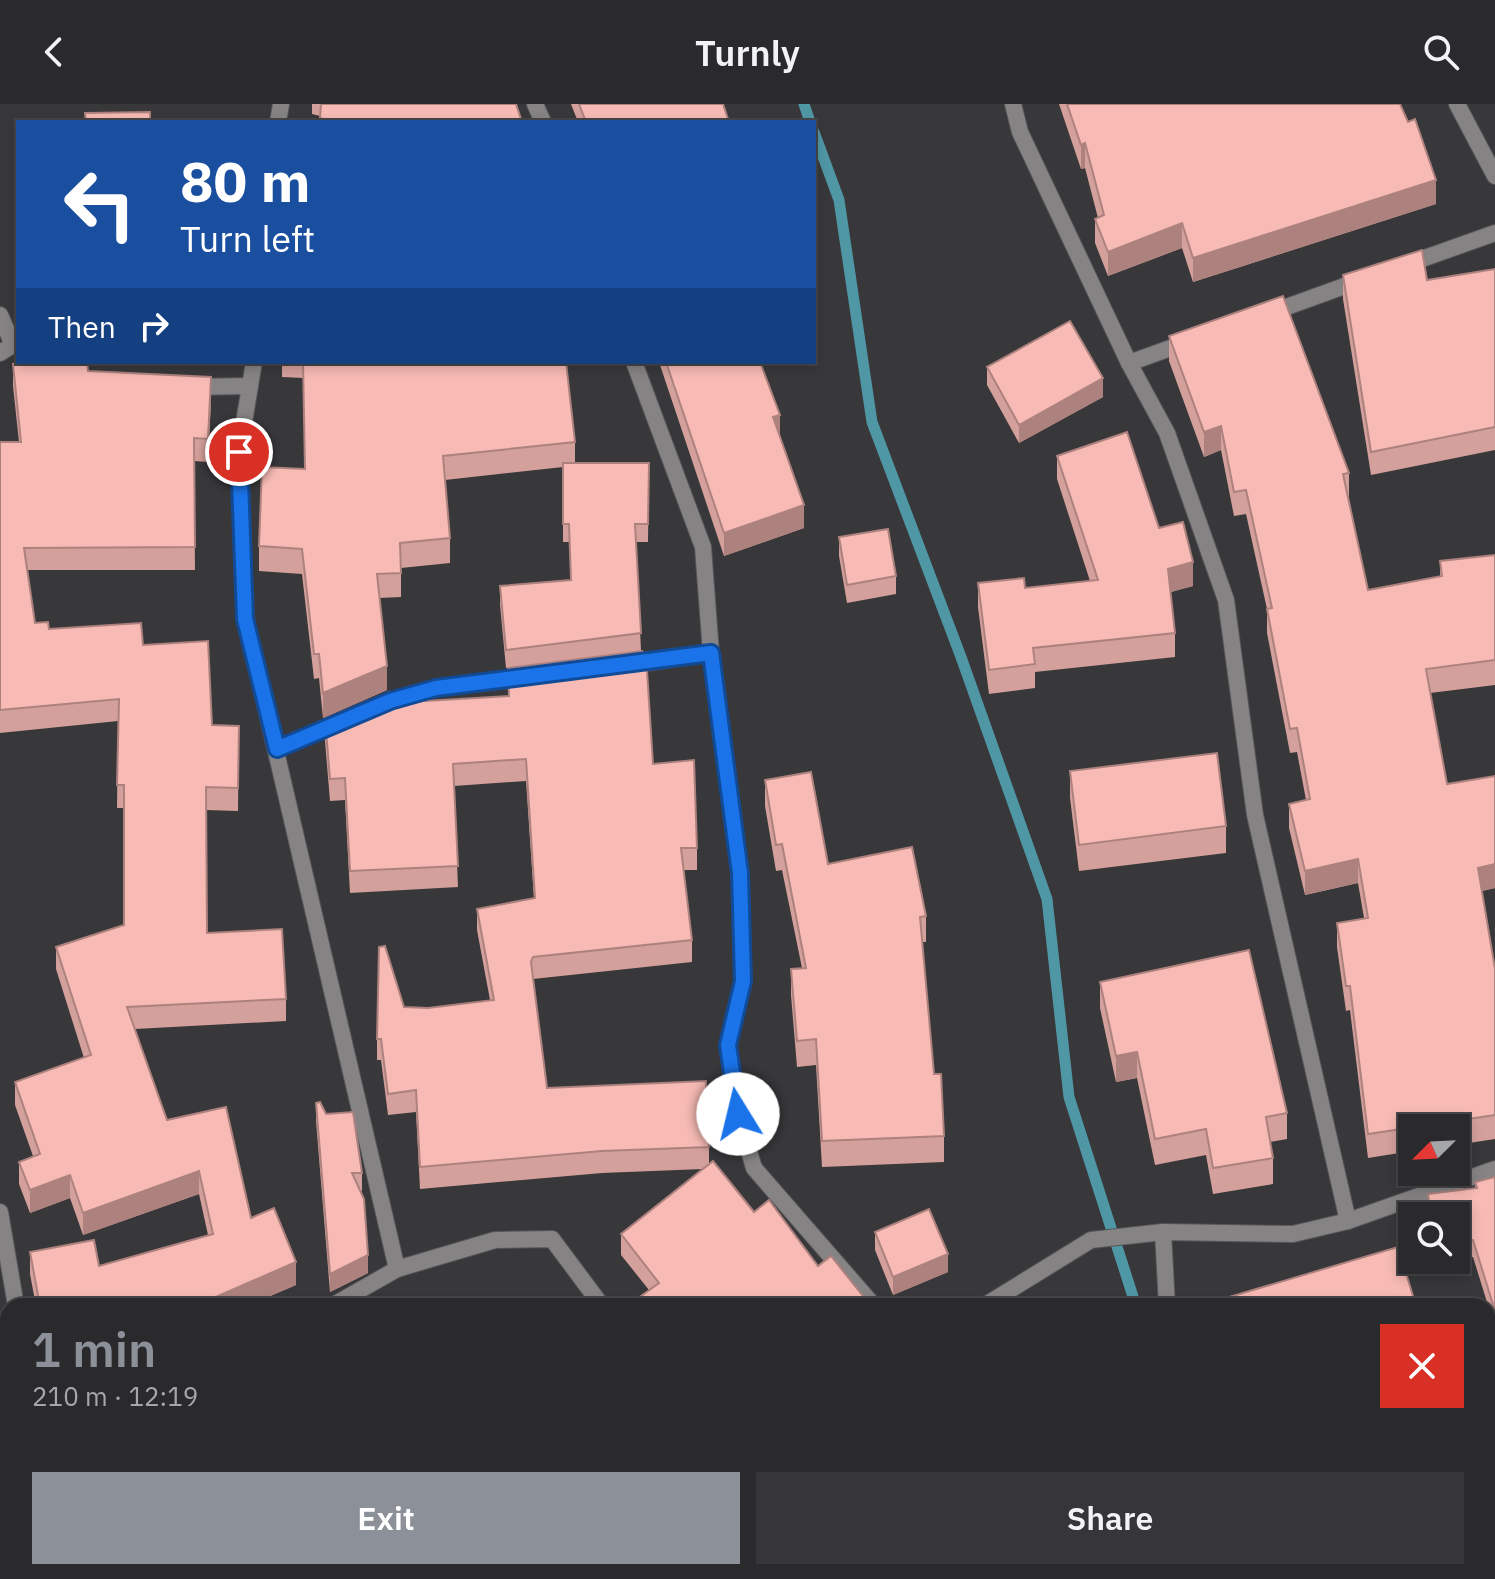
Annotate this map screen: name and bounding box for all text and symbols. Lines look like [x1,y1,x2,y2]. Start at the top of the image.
text: Turnly [695,29,800,76]
icon: back [32,30,76,74]
icon: search [1419,30,1463,74]
text: 80 m [180,145,310,217]
icon: left [48,152,152,256]
text: Turn left [180,215,315,262]
icon: right [132,304,176,348]
text: Then [48,307,116,346]
pin [205,418,273,486]
icon: arrive [217,430,261,474]
position arrow [696,1072,780,1156]
north arrow [1398,1114,1470,1186]
map controls [1398,1114,1470,1274]
button: search [1398,1202,1470,1274]
text: 1 min [32,1318,156,1380]
button: close [1380,1324,1464,1408]
text: 210 m · 12:19 [32,1379,198,1413]
button: Exit [32,1472,740,1564]
button: Share [756,1472,1464,1564]

